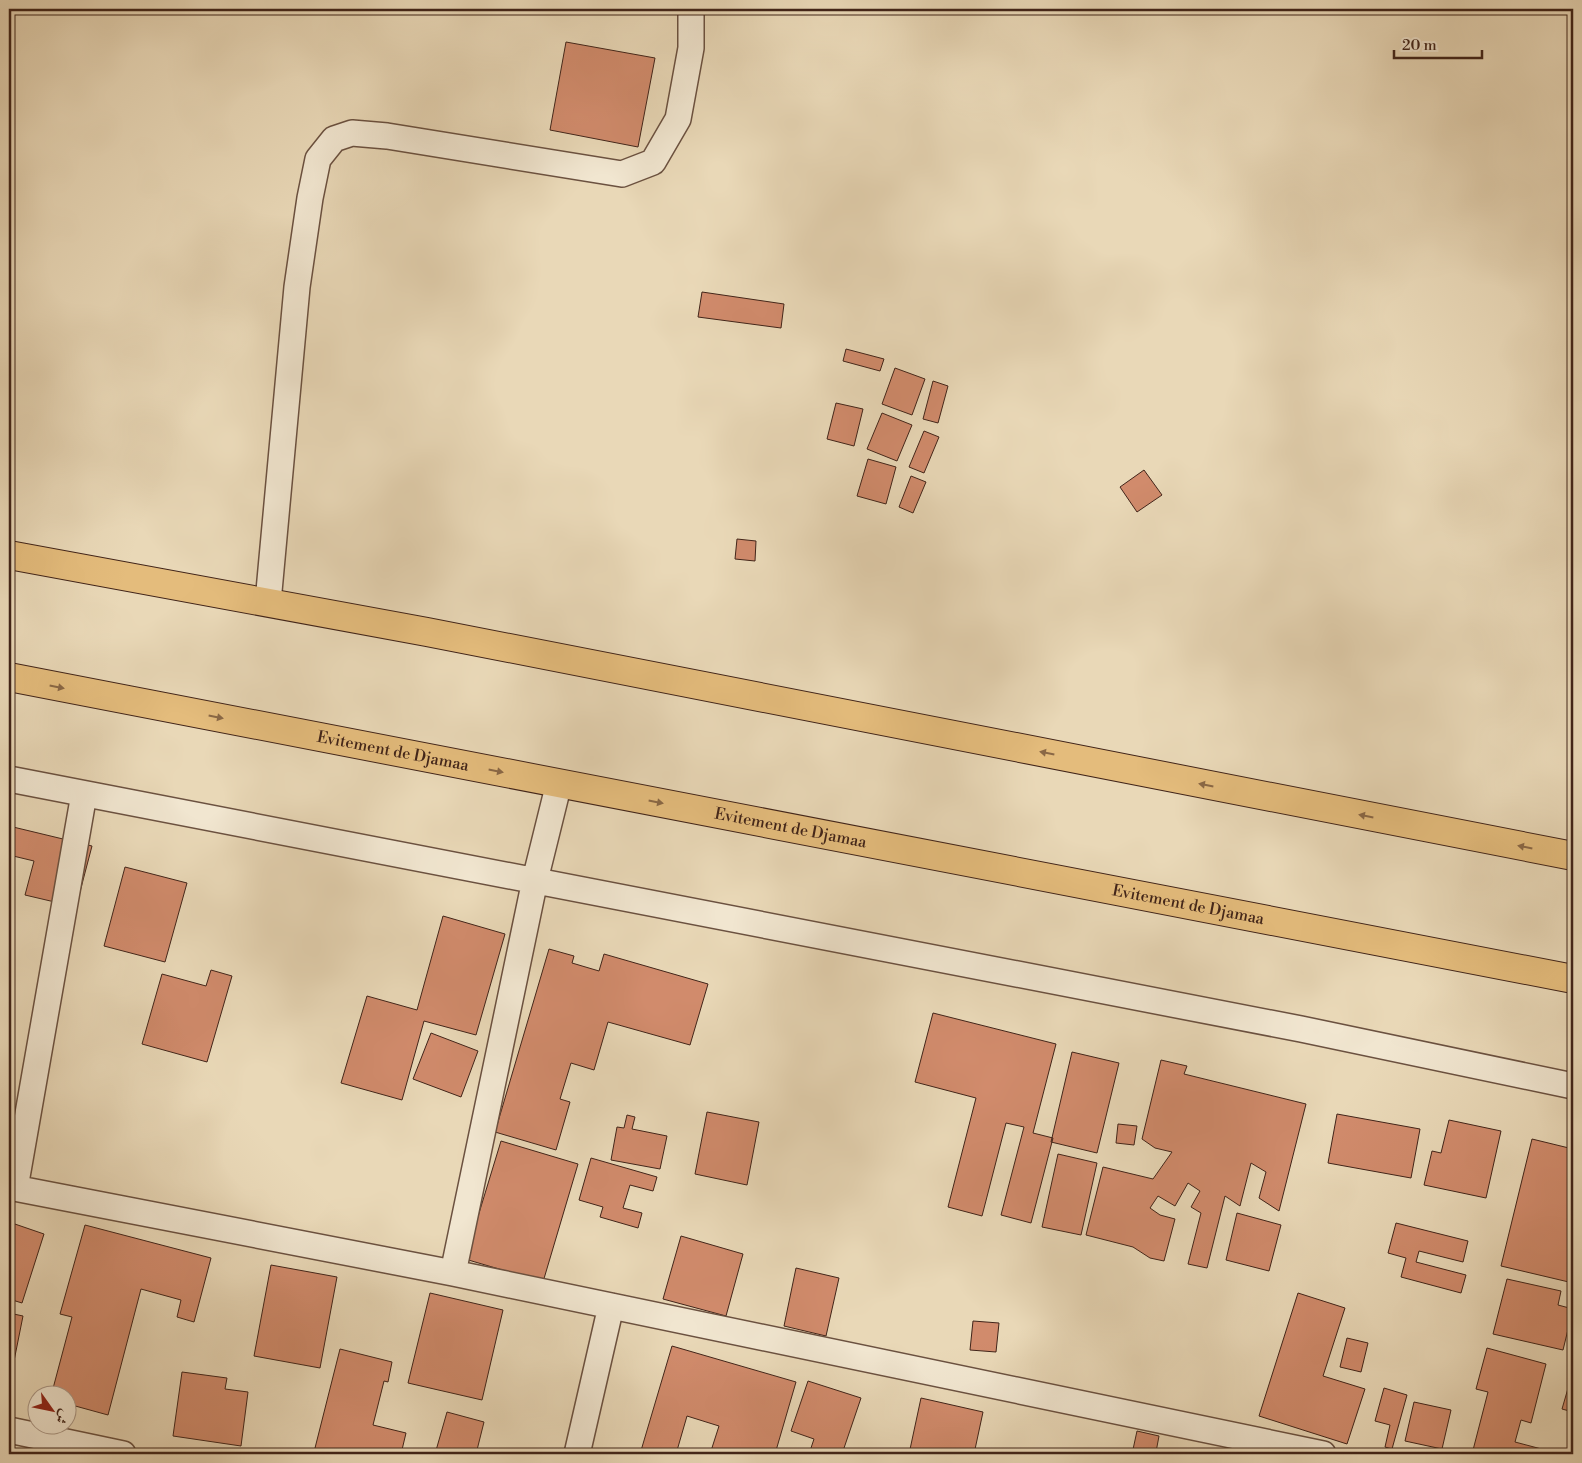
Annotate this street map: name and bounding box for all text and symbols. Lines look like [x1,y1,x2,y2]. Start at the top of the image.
scale bar [1394,28,1482,60]
text: 20 m [1402,36,1437,55]
one-way arrow [49,683,65,691]
one-way arrow [209,714,225,722]
street label: Evitement de Djamaa [315,727,472,776]
one-way arrow [1038,749,1054,757]
one-way arrow [488,768,504,776]
one-way arrow [1198,780,1214,788]
one-way arrow [648,799,664,807]
street label: Evitement de Djamaa [713,803,869,853]
one-way arrow [1357,811,1373,819]
one-way arrow [1517,842,1533,850]
street label: Evitement de Djamaa [1110,880,1267,929]
north arrow [28,1386,78,1436]
text: ش [51,1406,73,1427]

